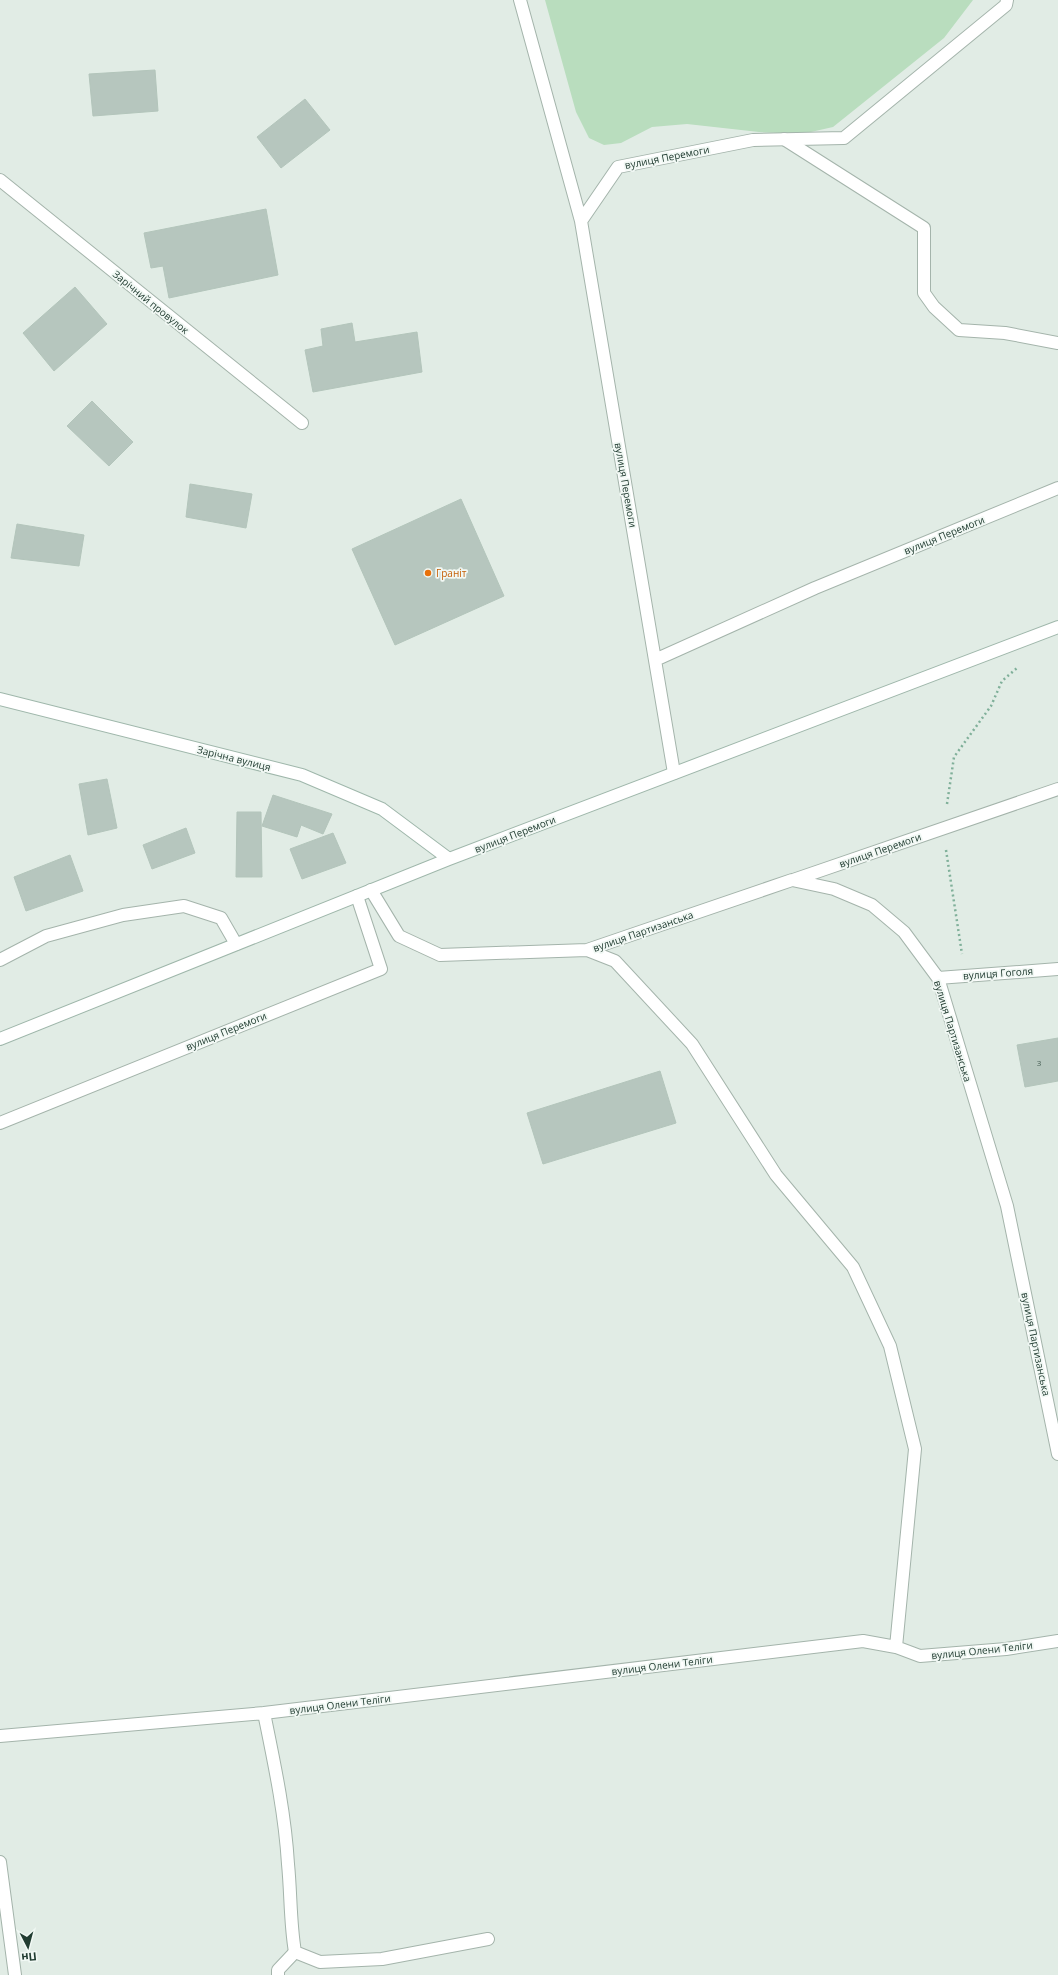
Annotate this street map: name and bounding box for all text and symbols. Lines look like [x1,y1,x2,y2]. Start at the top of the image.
street label: вулиця Перемоги [624,142,710,172]
street label: Зарічний провулок [110,267,192,337]
street label: вулиця Перемоги [612,441,640,529]
street label: вулиця Перемоги [902,512,986,558]
place label: Граніт [436,566,467,580]
marker: Граніт [423,568,433,578]
street label: Зарічна вулиця [196,742,272,774]
street label: вулиця Перемоги [472,812,558,856]
street label: вулиця Перемоги [837,829,923,871]
street label: вулиця Партизанська [591,907,695,955]
street label: вулиця Гоголя [963,964,1033,982]
street label: вулиця Партизанська [931,979,975,1083]
street label: вулиця Перемоги [184,1008,268,1054]
house number: 3 [1037,1057,1042,1068]
street label: вулиця Партизанська [1018,1291,1054,1397]
street label: вулиця Олени Теліги [931,1638,1033,1662]
street label: вулиця Олени Теліги [611,1652,713,1678]
street label: вулиця Олени Теліги [289,1691,391,1717]
north arrow [8,1927,48,1967]
text: Пн [21,1949,38,1966]

